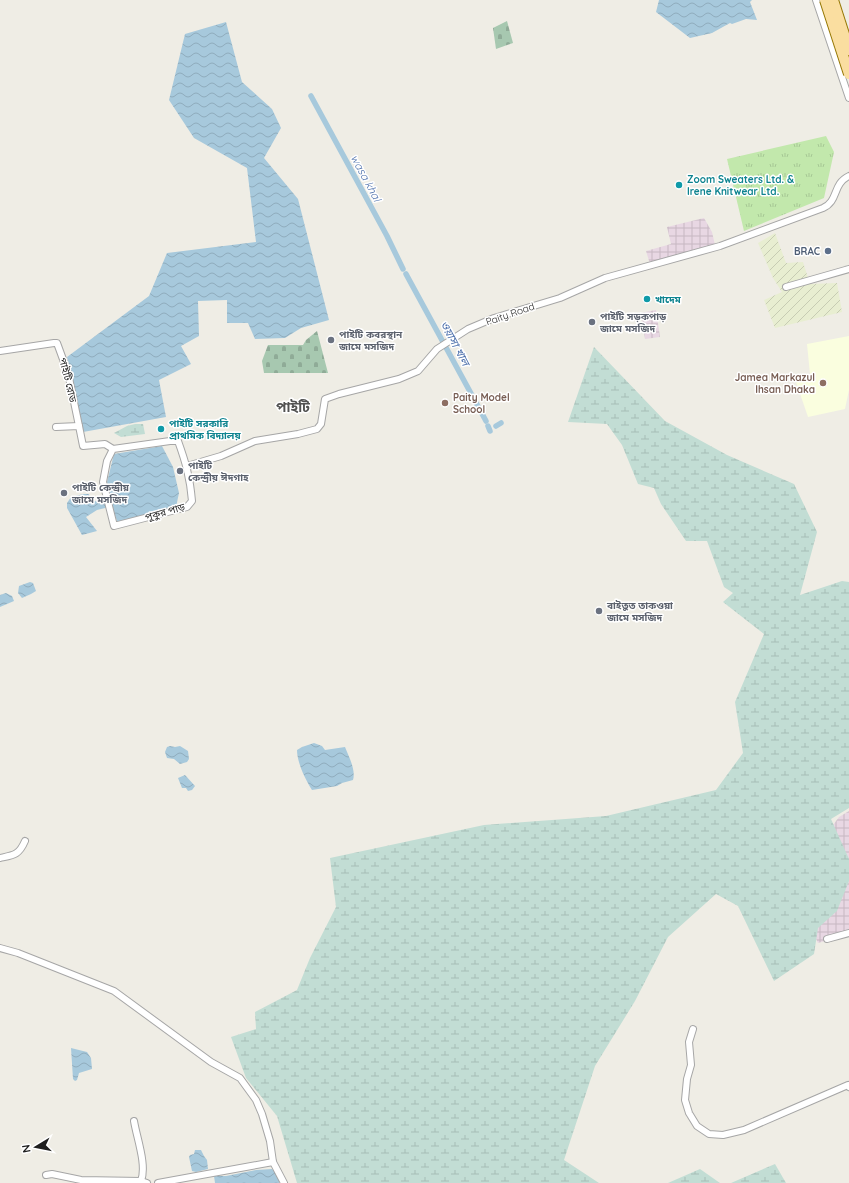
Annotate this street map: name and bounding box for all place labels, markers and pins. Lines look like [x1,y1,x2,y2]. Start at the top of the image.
place label: Zoom Sweaters Ltd. & Irene Knitwear Ltd. [687,173,794,198]
marker: Zoom Sweaters Ltd. & Irene Knitwear Ltd. [674,180,684,190]
place label: BRAC [794,245,821,258]
marker: BRAC [823,246,833,256]
place label: খাদেম [655,293,682,306]
marker: খাদেম [642,294,652,304]
place label: পাইটি সড়কপাড় জামে মসজিদ [599,310,667,335]
marker: পাইটি সড়কপাড় জামে মসজিদ [587,317,597,327]
place label: পাইটি কবরস্থান জামে মসজিদ [338,328,403,353]
marker: পাইটি কবরস্থান জামে মসজিদ [326,335,336,345]
place label: Jamea Markazul Ihsan Dhaka [735,371,815,396]
marker: Jamea Markazul Ihsan Dhaka [818,378,828,388]
place label: Paity Model School [453,391,510,416]
marker: Paity Model School [440,398,450,408]
place label: পাইটি সরকারি প্রাথমিক বিদ্যালয় [169,417,241,442]
marker: পাইটি সরকারি প্রাথমিক বিদ্যালয় [156,424,166,434]
place label: পাইটি কেন্দ্রীয় ঈদগাহ [188,459,249,484]
marker: পাইটি কেন্দ্রীয় ঈদগাহ [175,466,185,476]
place label: পাইটি কেন্দ্রীয় জামে মসজিদ [71,481,130,506]
marker: পাইটি কেন্দ্রীয় জামে মসজিদ [59,488,69,498]
place label: বাইতুত তাকওয়া জামে মসজিদ [606,599,673,624]
marker: বাইতুত তাকওয়া জামে মসজিদ [594,606,604,616]

